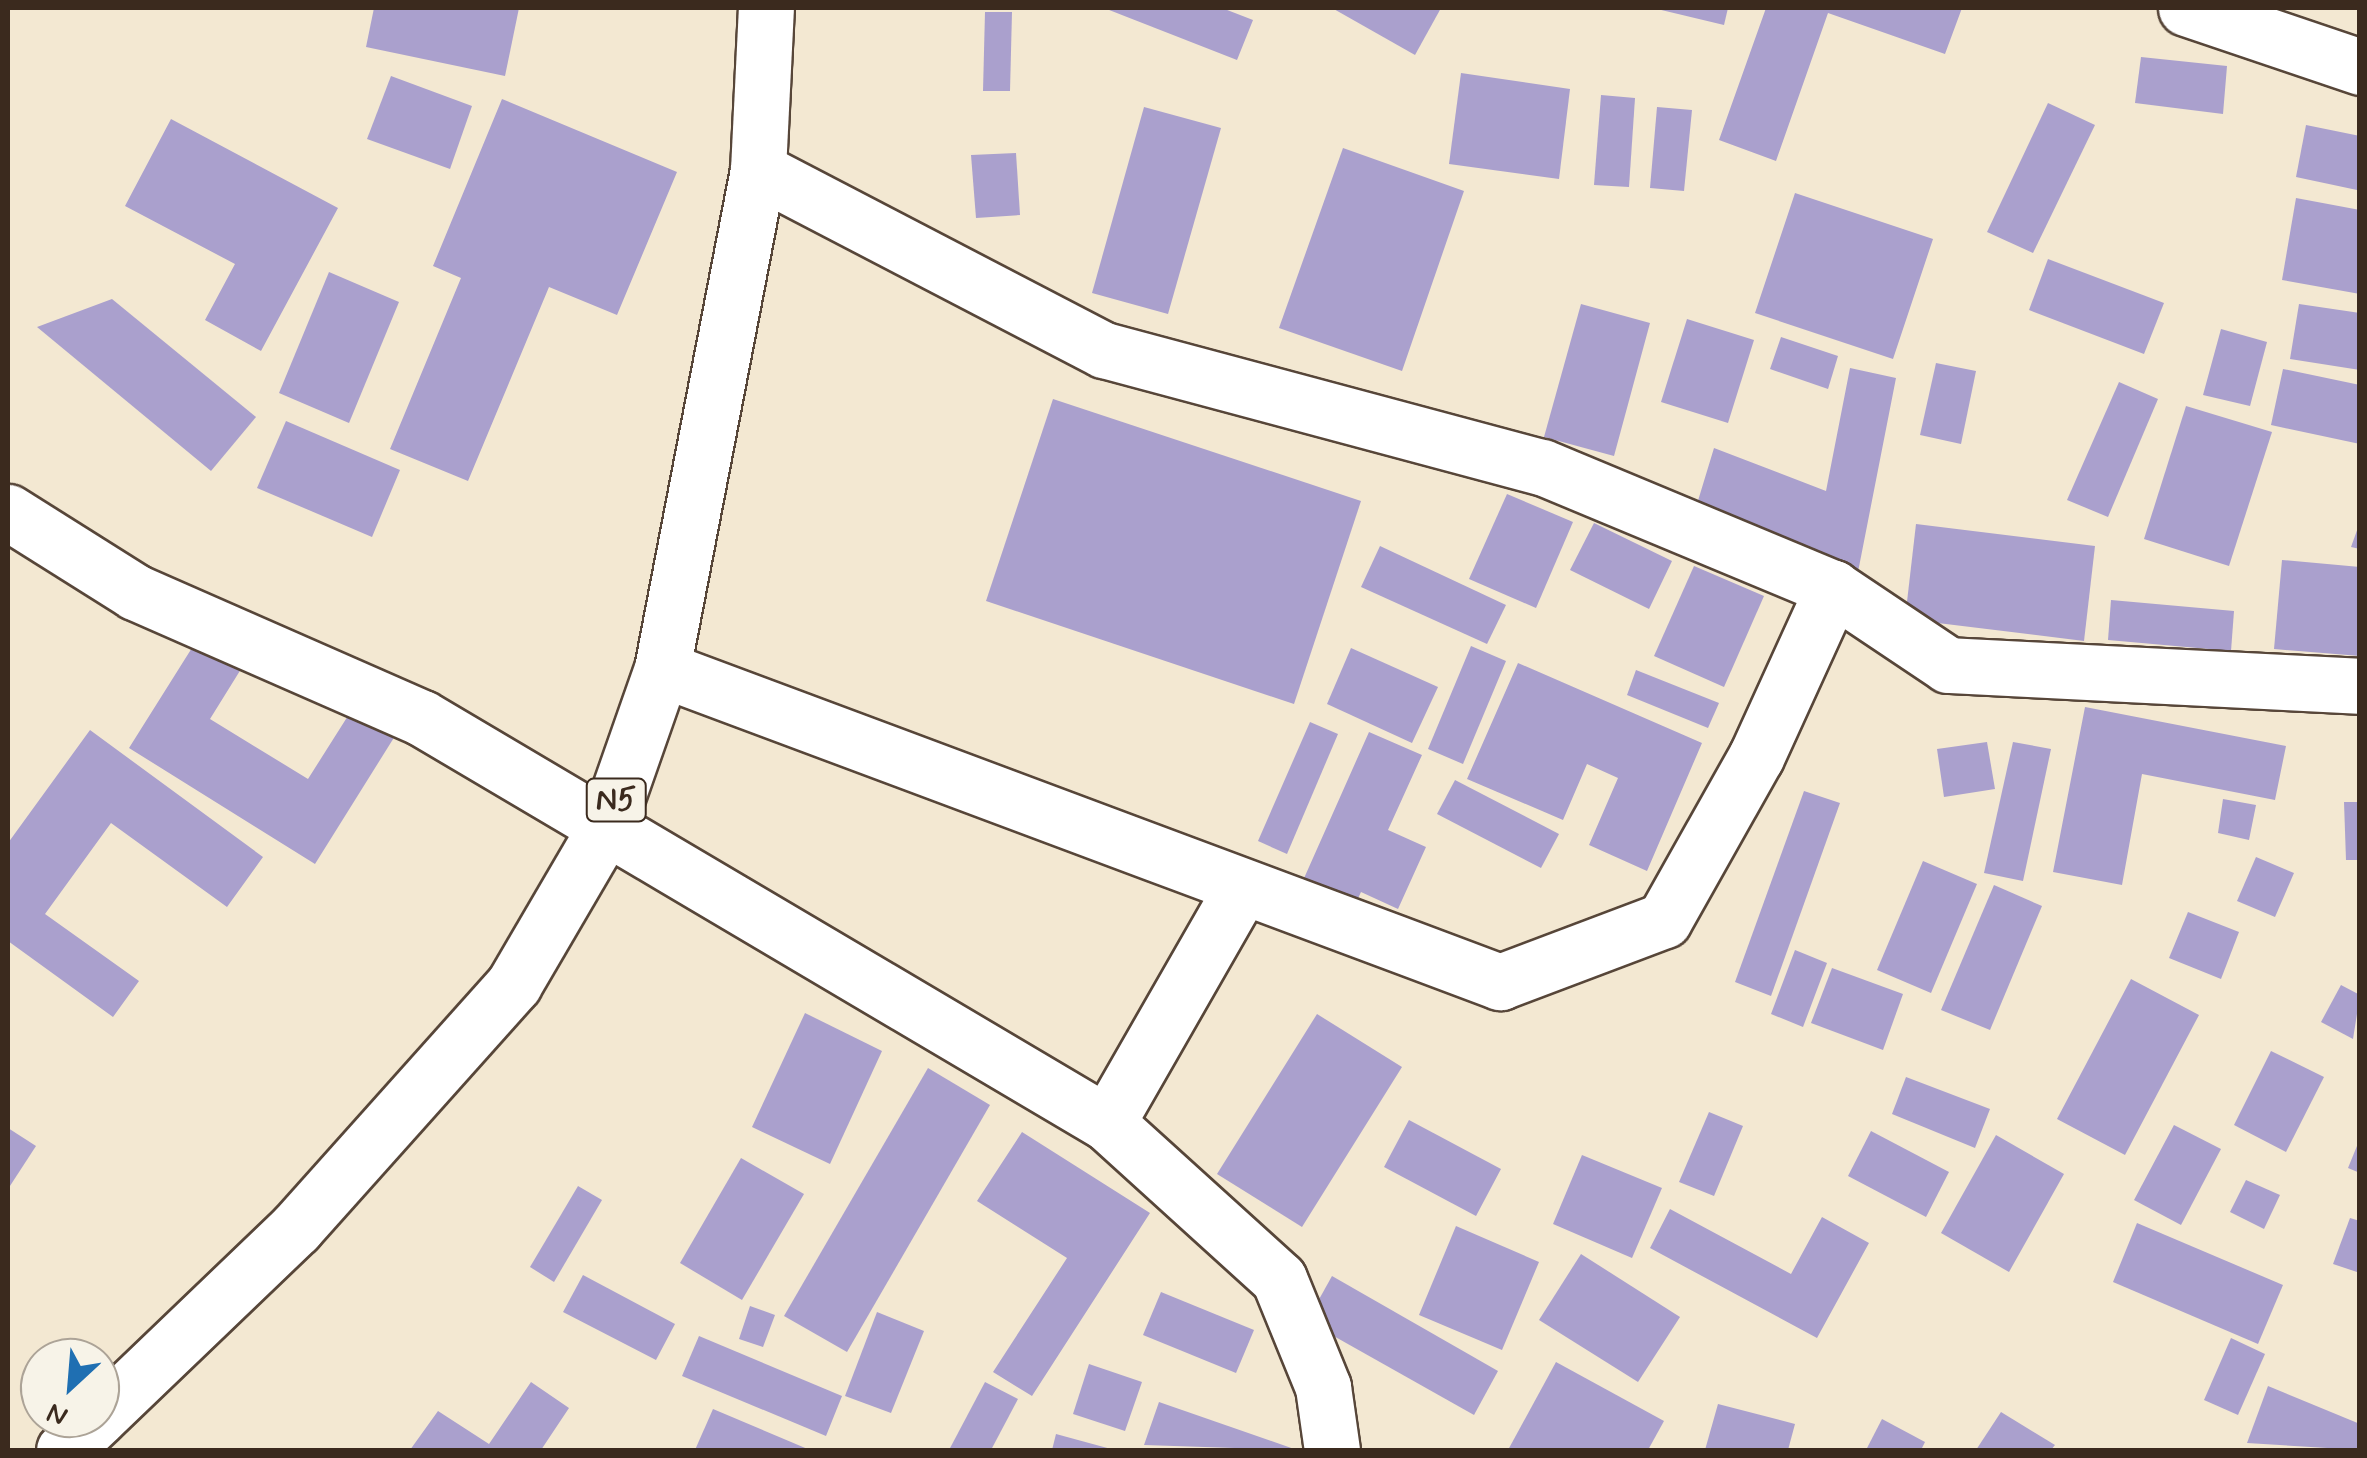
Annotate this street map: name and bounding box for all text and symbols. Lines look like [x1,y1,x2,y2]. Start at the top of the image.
road number: N5 [584,773,648,827]
north arrow [20,1338,120,1438]
text: N [41,1393,74,1434]

